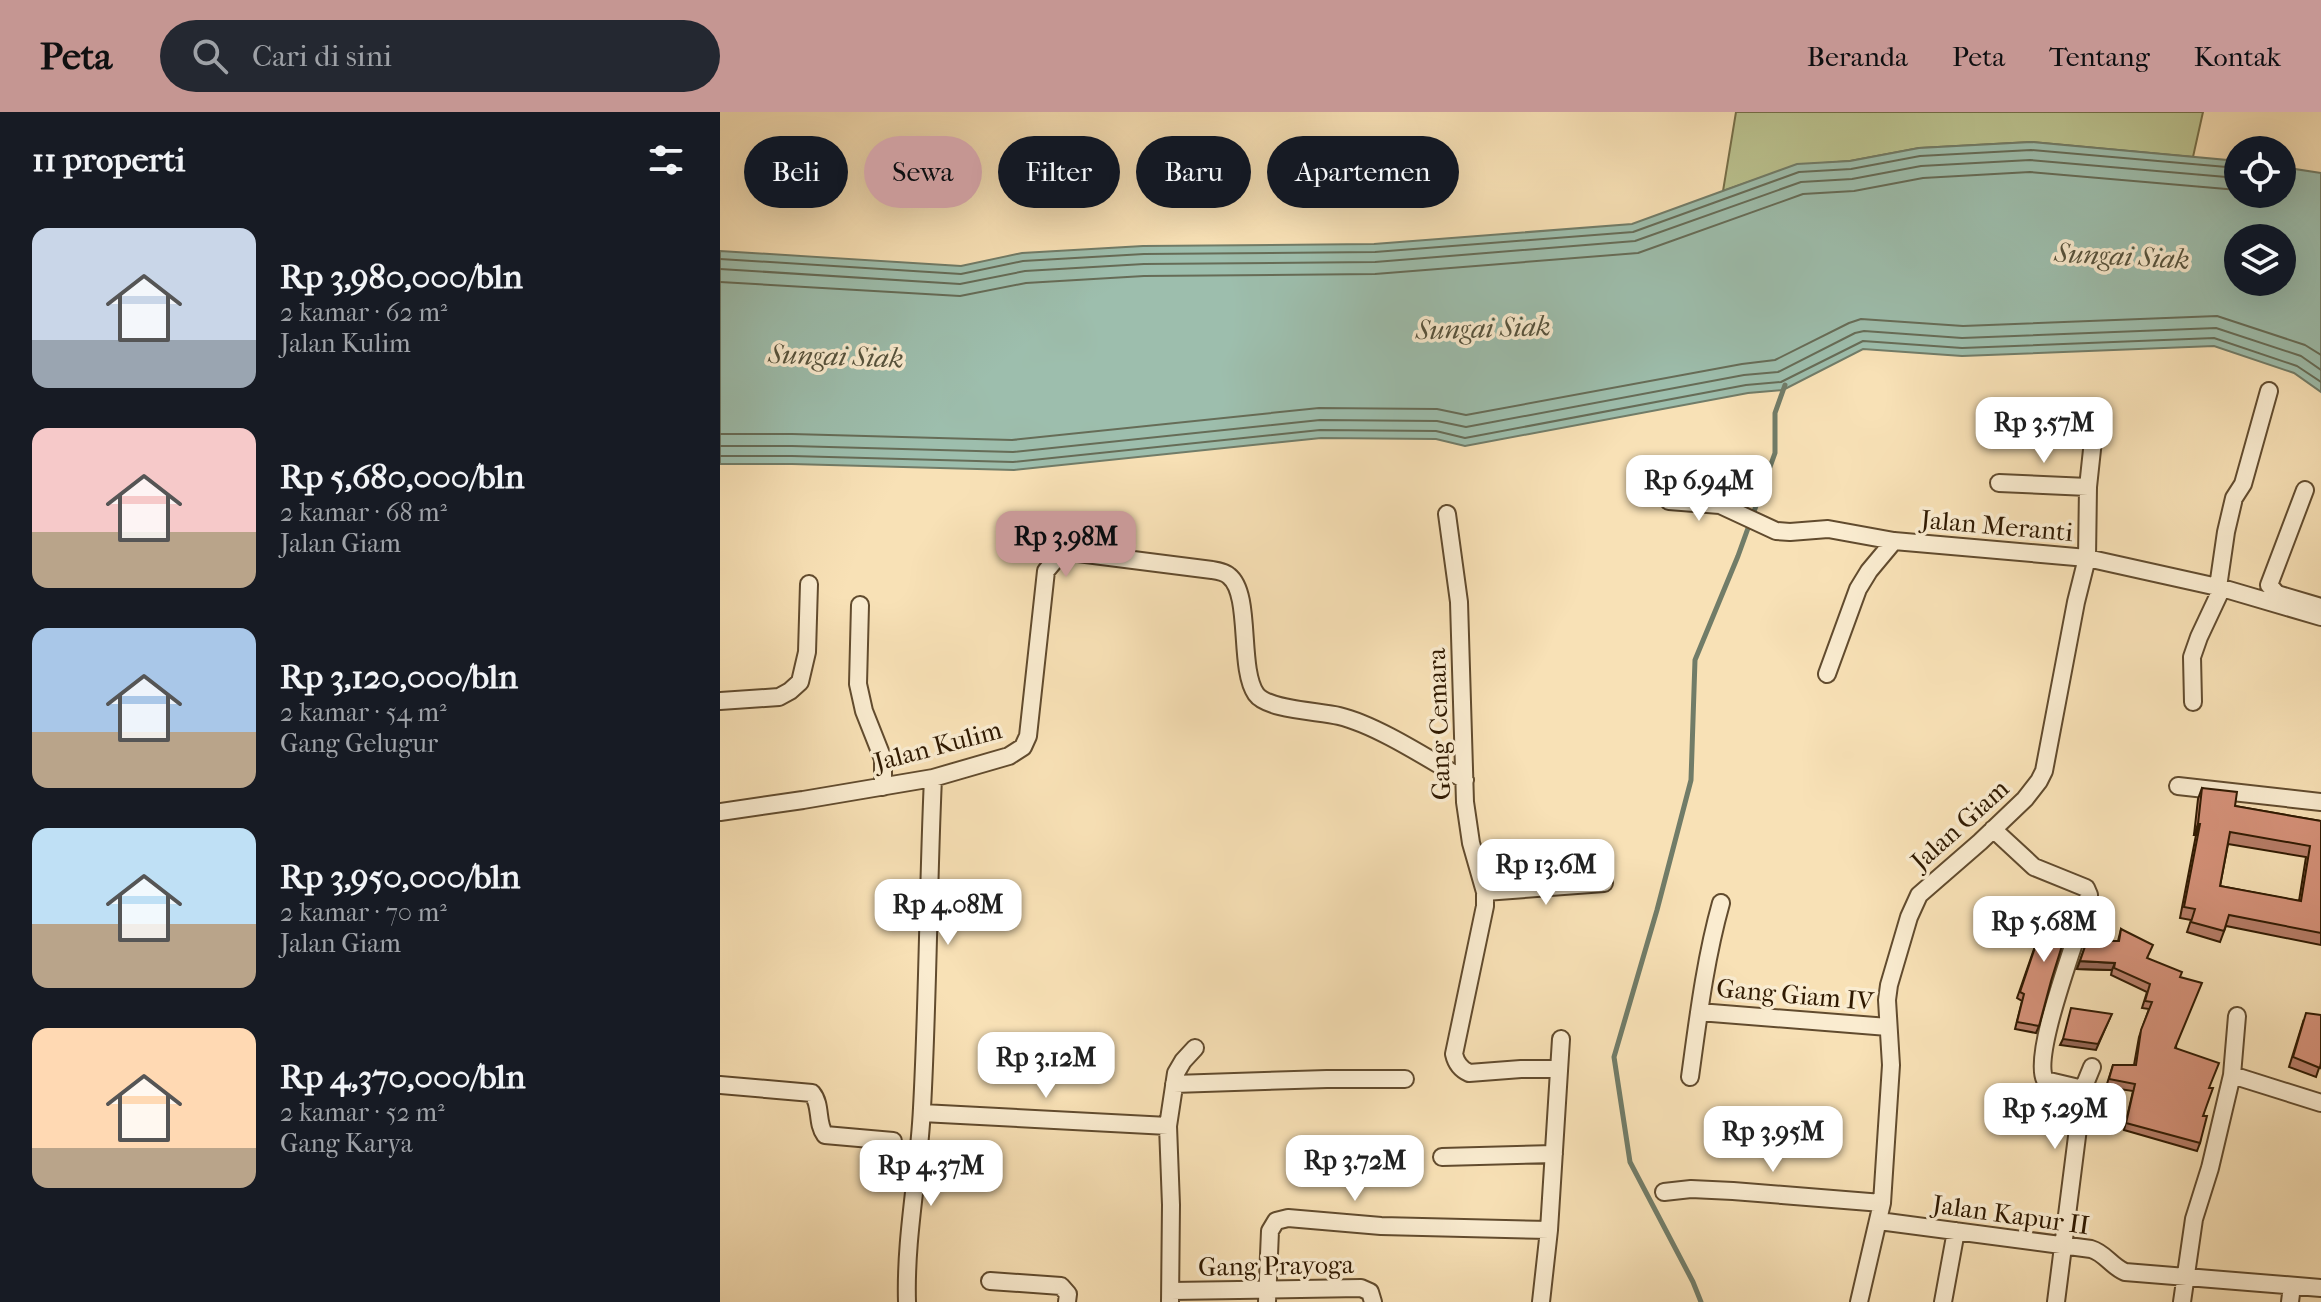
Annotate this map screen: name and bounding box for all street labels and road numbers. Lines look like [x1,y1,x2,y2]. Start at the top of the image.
street label: Jalan Meranti [1918,504,2075,548]
street label: Gang Cemara [1421,646,1457,801]
street label: Jalan Kulim [869,714,1005,778]
street label: Jalan Giam [1903,773,2016,878]
street label: Gang Giam IV [1715,973,1876,1017]
street label: Jalan Kapur II [1929,1188,2091,1241]
street label: Gang Prayoga [1198,1249,1355,1283]

